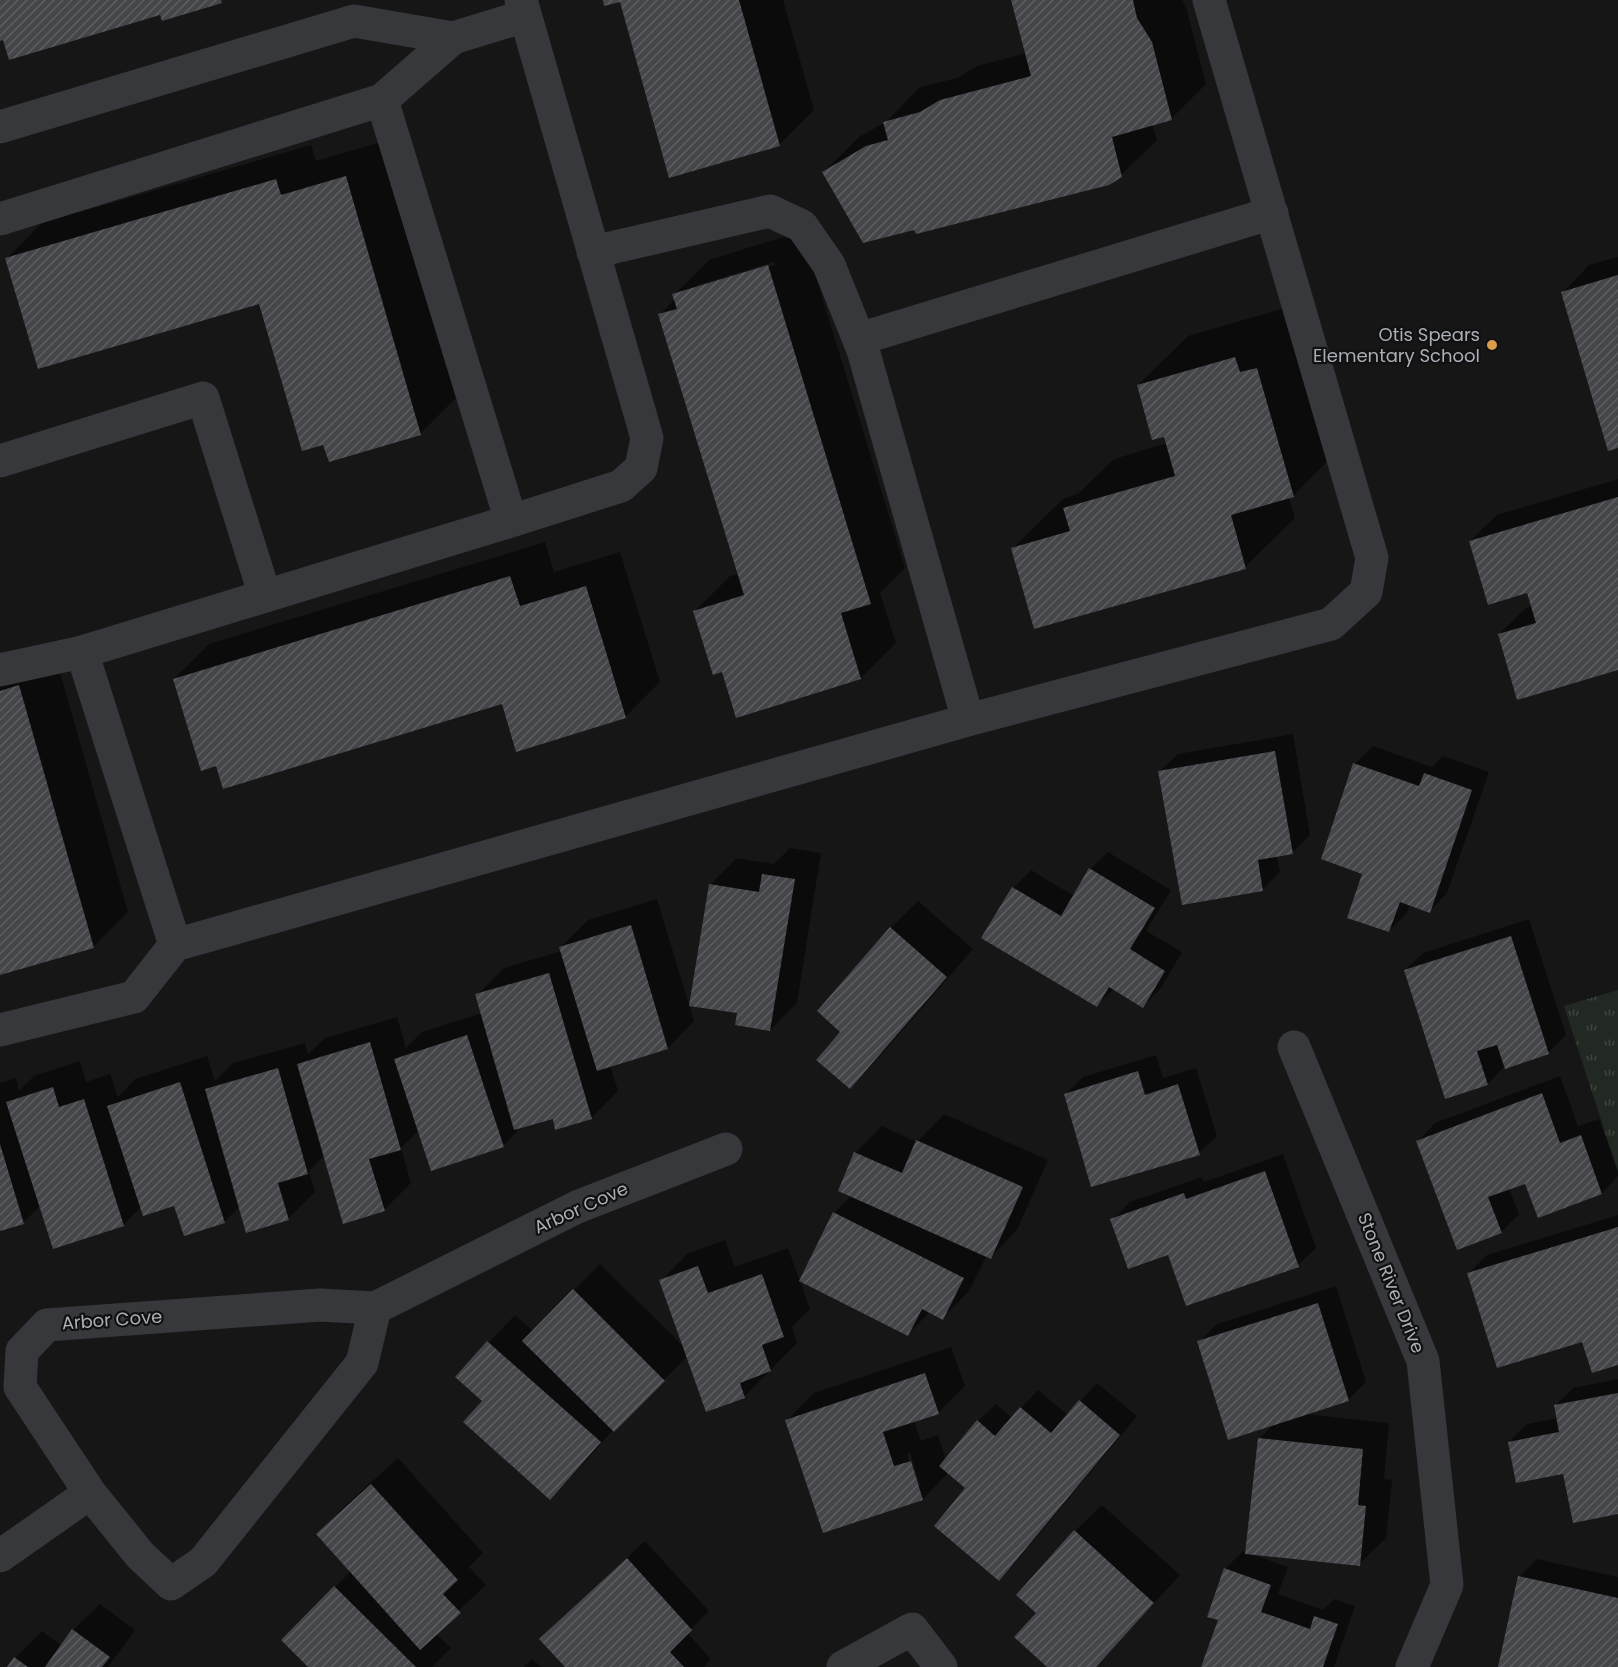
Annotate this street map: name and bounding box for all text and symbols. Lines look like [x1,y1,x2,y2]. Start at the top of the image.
place label: Otis Spears Elementary School [1313,322,1480,368]
marker: Otis Spears Elementary School [1485,338,1499,352]
street label: Arbor Cove [530,1176,632,1239]
street label: Stone River Drive [1352,1209,1431,1357]
street label: Arbor Cove [61,1304,163,1335]

